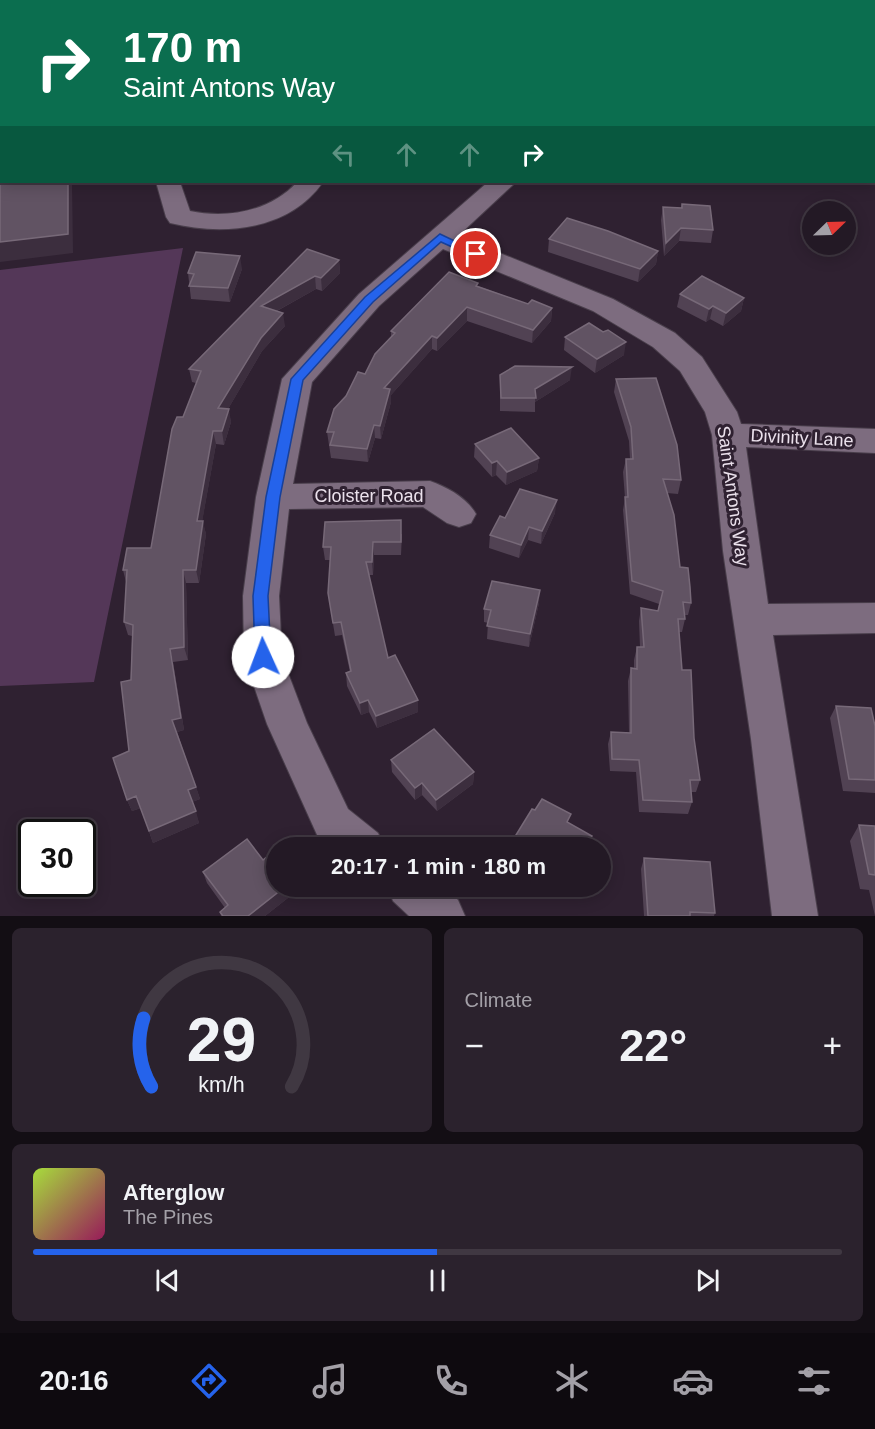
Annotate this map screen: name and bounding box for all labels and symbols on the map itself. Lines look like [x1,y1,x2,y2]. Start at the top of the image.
north arrow [802,201,856,255]
pin [450,228,501,279]
street label: Saint Antons Way [713,425,753,567]
street label: Divinity Lane [750,425,854,451]
street label: Cloister Road [314,486,424,506]
position arrow [231,625,295,689]
speed limit sign: 30 [18,819,96,897]

